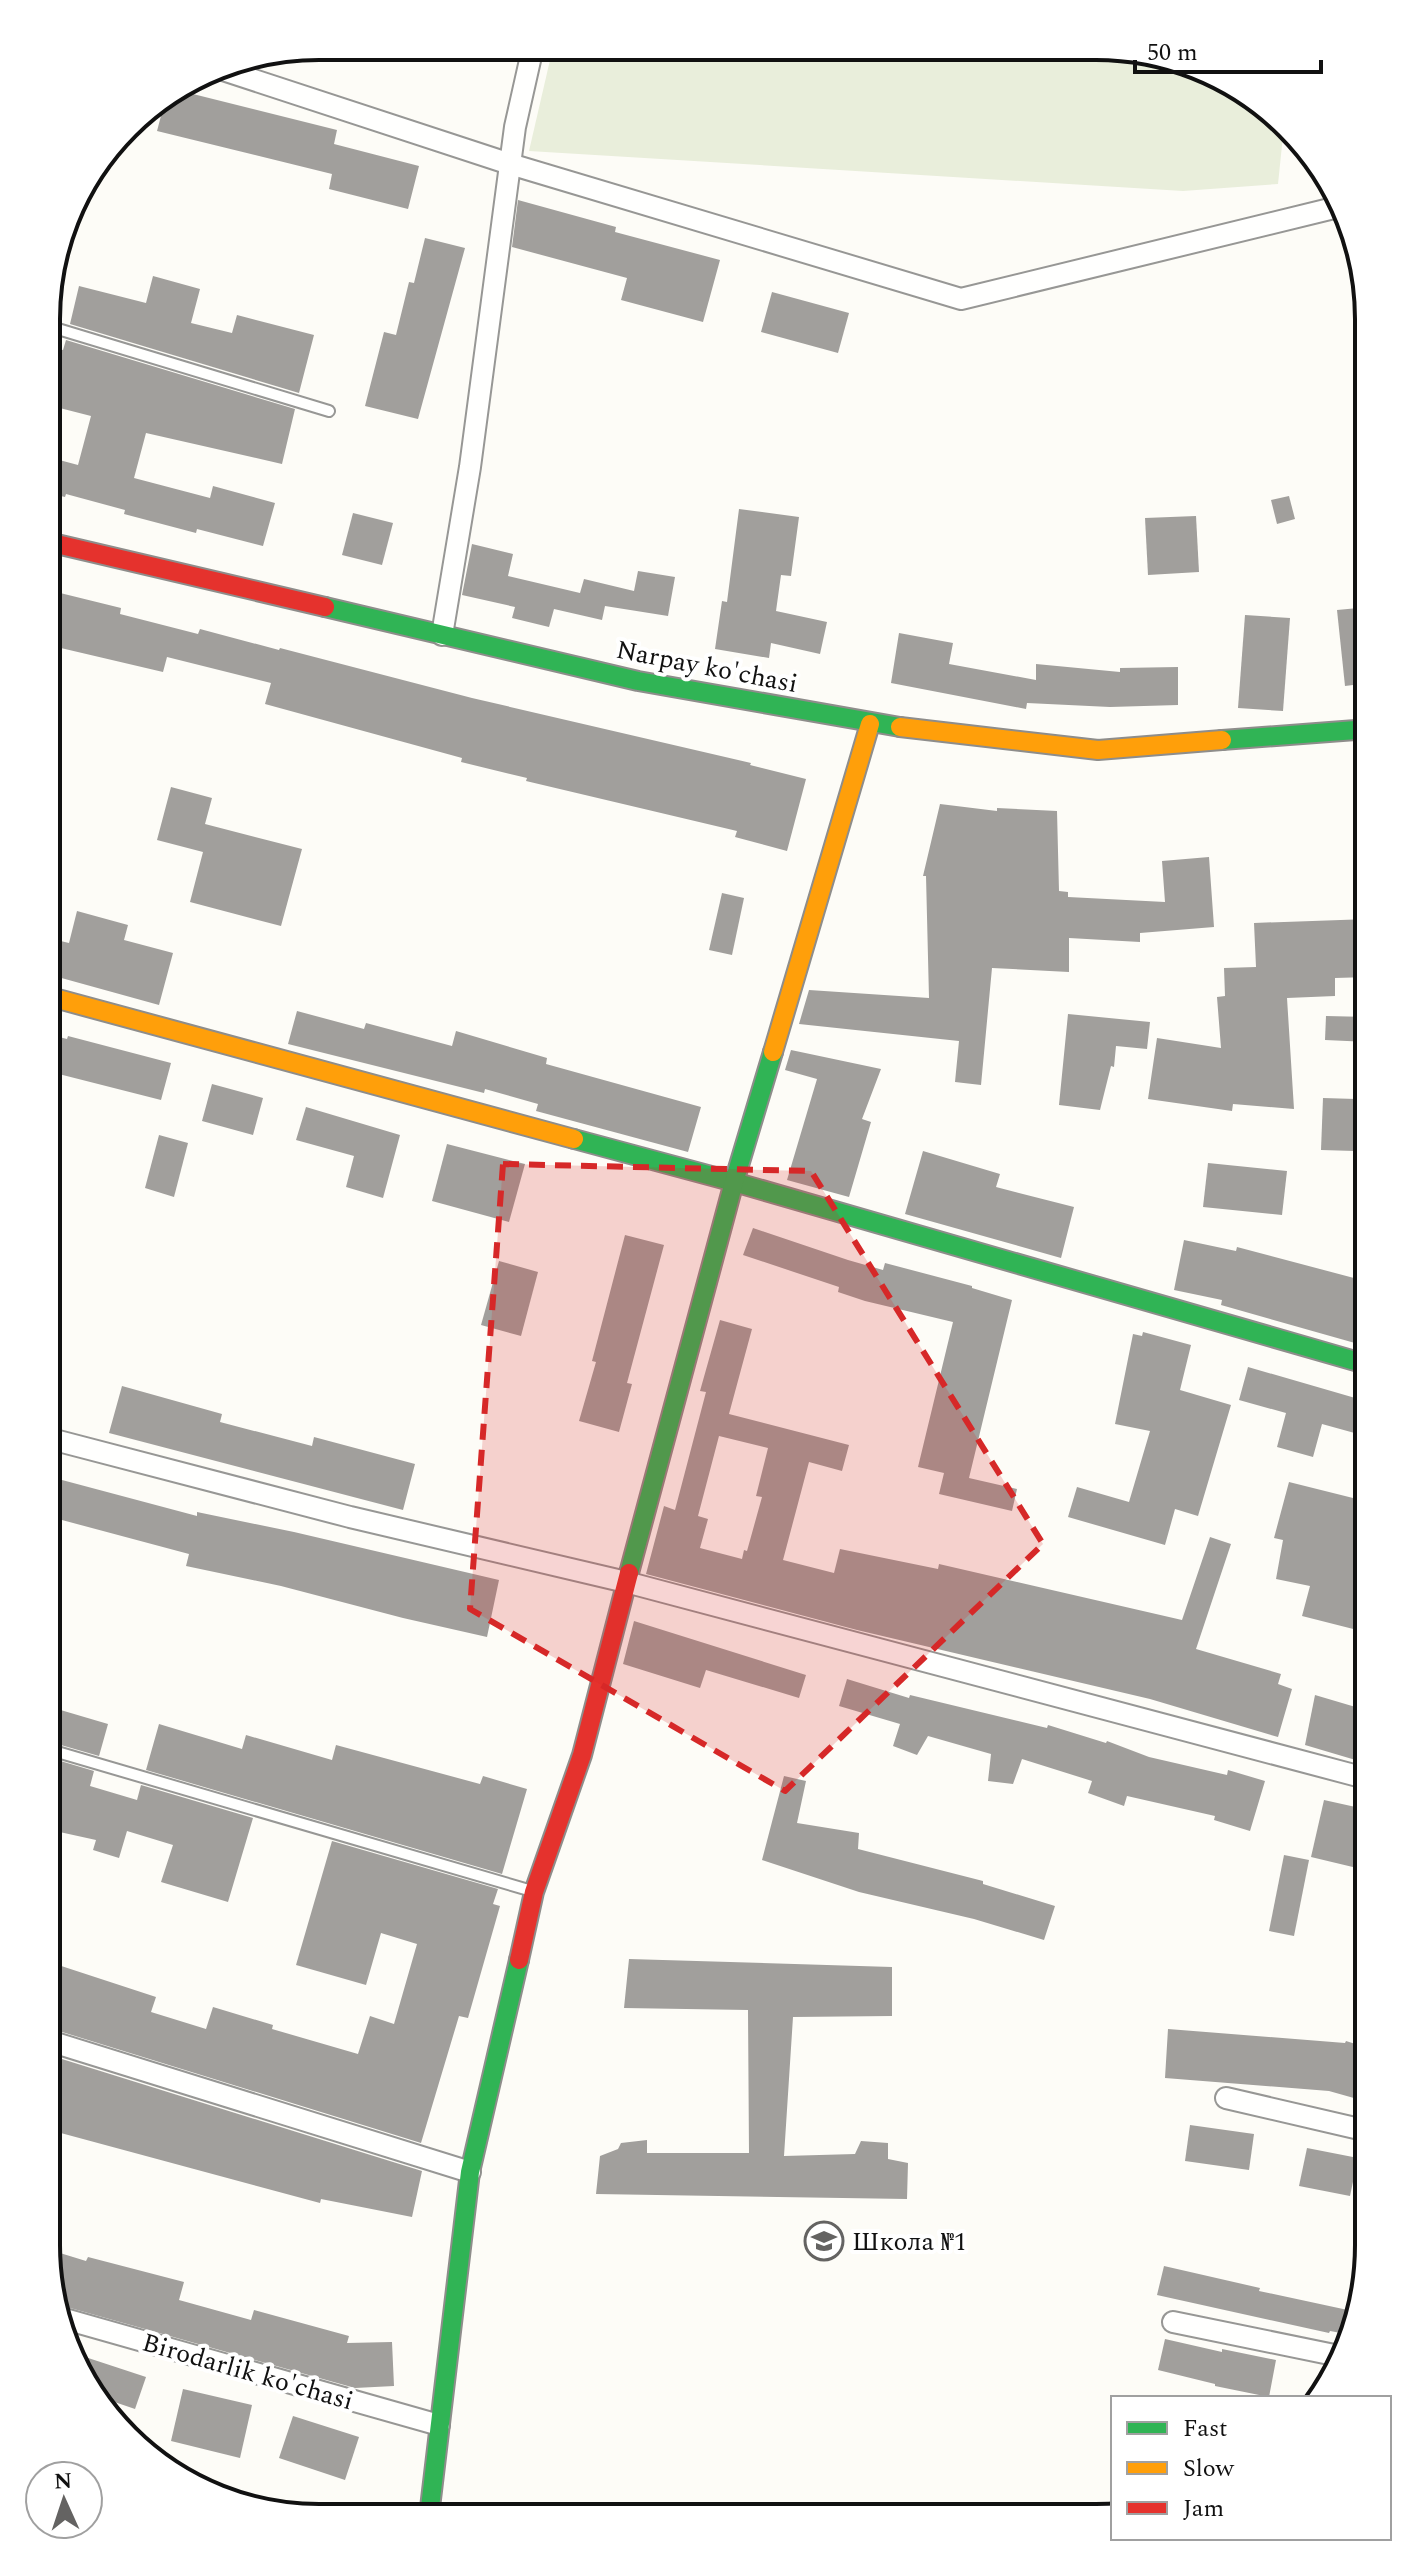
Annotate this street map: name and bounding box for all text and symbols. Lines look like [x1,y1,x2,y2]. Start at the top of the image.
scale bar [1135,24,1321,74]
text: 50 m [1147,35,1198,71]
street label: Narpay ko'chasi [613,630,801,704]
school or university icon: Школа №1 [803,2220,845,2262]
place label: Школа №1 [852,2222,967,2262]
street label: Birodarlik ko'chasi [137,2323,358,2421]
legend [1111,2396,1391,2540]
text: Fast [1183,2411,1228,2447]
text: Slow [1183,2451,1235,2487]
north arrow [24,2460,104,2540]
text: N [53,2465,73,2498]
text: Jam [1183,2491,1224,2527]

